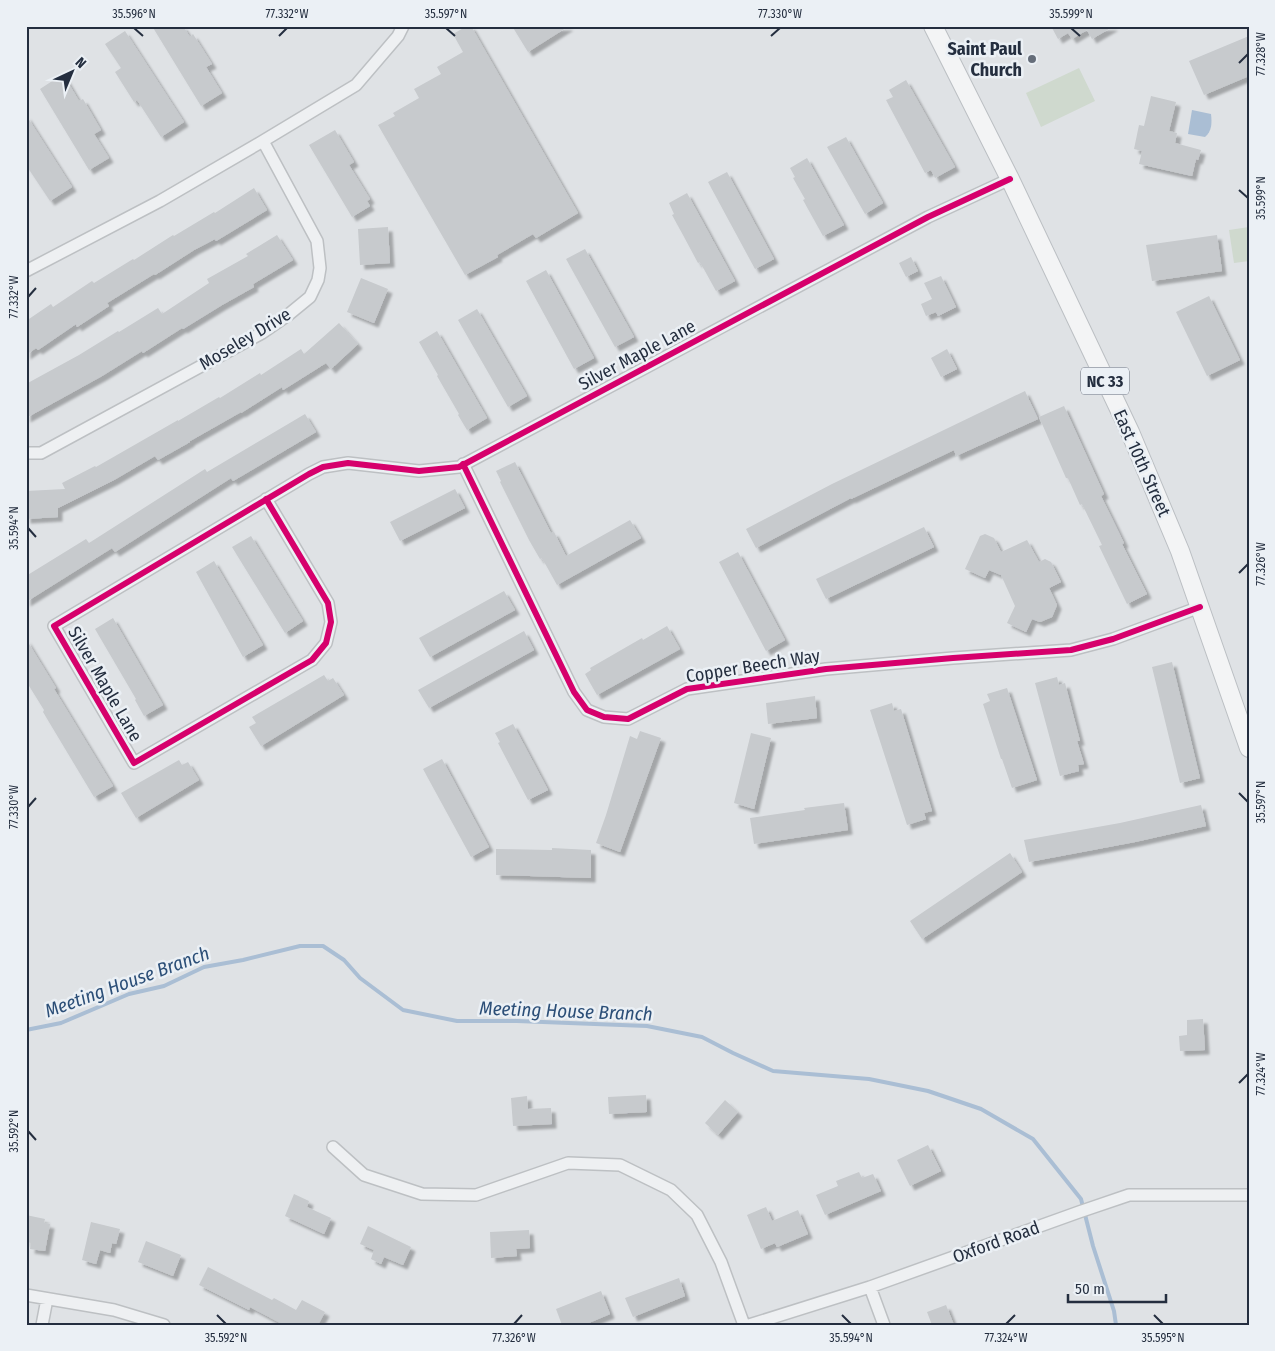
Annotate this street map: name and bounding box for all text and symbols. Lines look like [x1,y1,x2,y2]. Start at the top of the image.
text: 35.596°N [112,7,156,21]
text: 77.332°W [265,7,309,21]
text: 35.597°N [425,7,467,21]
text: 77.330°W [758,7,802,21]
text: 35.599°N [1049,7,1093,21]
text: 77.328°W [1254,32,1268,76]
place label: Saint Paul Church [947,38,1022,81]
north arrow [48,48,98,98]
marker: Saint Paul Church [1026,53,1038,65]
text: N [72,54,90,72]
text: 35.599°N [1254,176,1268,220]
text: 77.332°W [7,275,21,319]
street label: Moseley Drive [195,303,295,375]
street label: Silver Maple Lane [575,315,699,395]
road number: NC 33 [1081,368,1129,394]
street label: East 10th Street [1109,406,1175,520]
text: 35.594°N [7,506,21,550]
text: 77.326°W [1254,542,1268,586]
street label: Silver Maple Lane [63,622,147,746]
street label: Copper Beech Way [684,645,822,687]
text: 35.597°N [1254,781,1268,823]
text: 77.330°W [7,785,21,829]
water label: Meeting House Branch [42,942,212,1022]
water label: Meeting House Branch [479,996,653,1026]
text: 77.324°W [1254,1052,1268,1096]
text: 35.592°N [7,1110,21,1152]
street label: Oxford Road [950,1216,1042,1268]
scale bar [1068,1271,1165,1303]
text: 50 m [1075,1280,1105,1298]
text: 35.592°N [205,1331,247,1345]
text: 77.326°W [492,1331,536,1345]
text: 35.594°N [829,1331,873,1345]
text: 77.324°W [984,1331,1028,1345]
text: 35.595°N [1141,1331,1185,1345]

